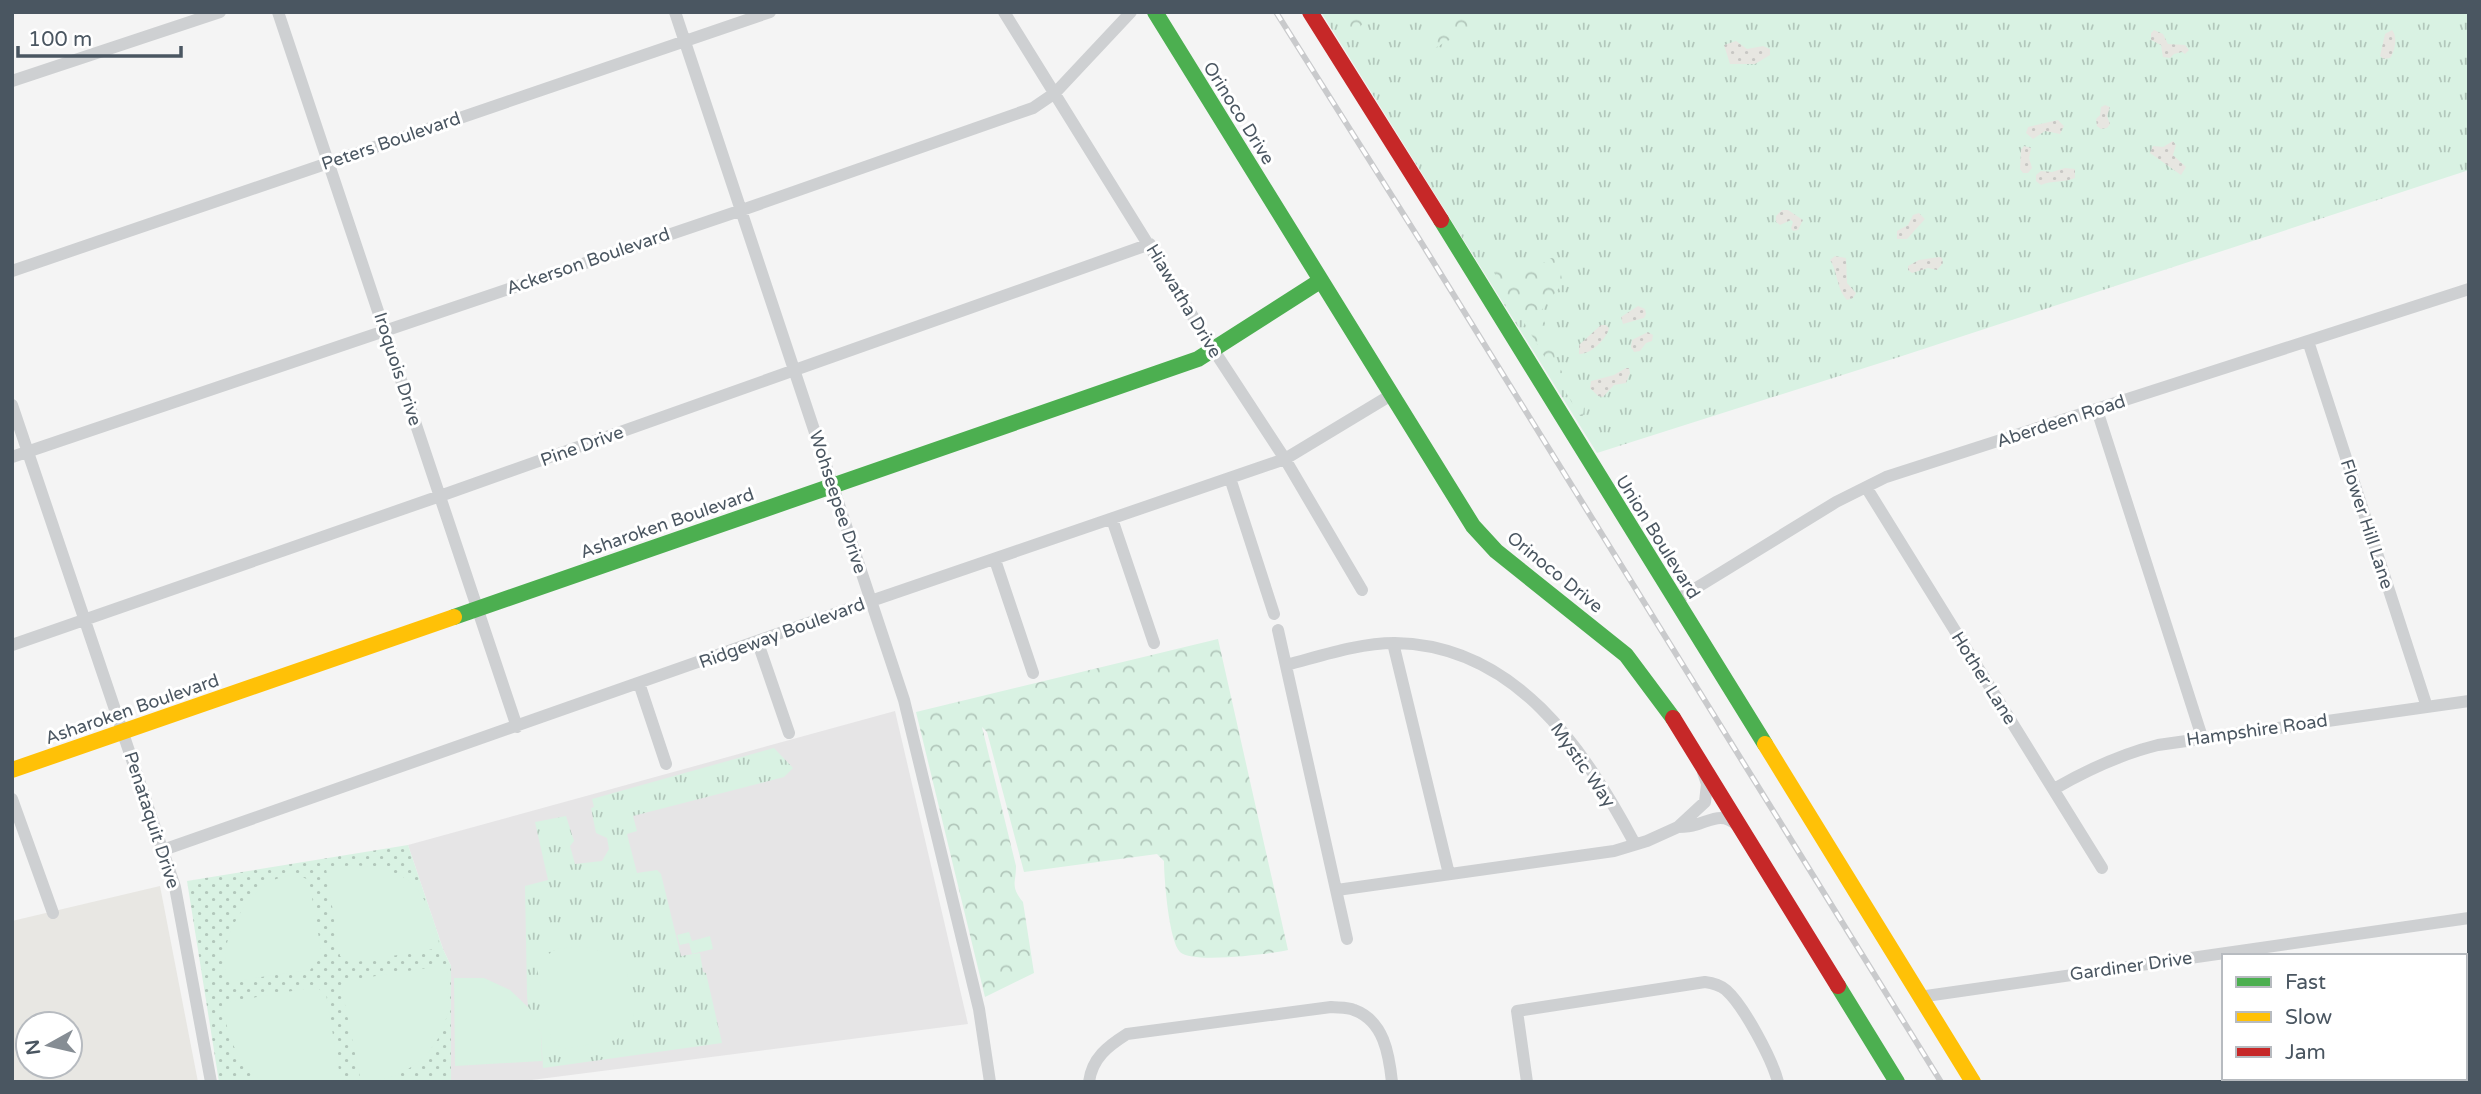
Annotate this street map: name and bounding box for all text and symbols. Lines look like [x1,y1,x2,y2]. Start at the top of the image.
scale bar [18,14,180,58]
text: 100 m [28,27,92,52]
street label: Orinoco Drive [1199,57,1279,169]
street label: Peters Boulevard [319,107,463,175]
street label: Ackerson Boulevard [503,223,673,299]
street label: Hiawatha Drive [1141,240,1227,362]
street label: Iroquois Drive [369,310,427,428]
street label: Aberdeen Road [1994,390,2128,452]
street label: Pine Drive [538,421,626,471]
street label: Wohseepee Drive [805,428,871,576]
street label: Flower Hill Lane [2336,456,2398,592]
street label: Union Boulevard [1611,471,1705,603]
street label: Asharoken Boulevard [577,483,757,563]
street label: Orinoco Drive [1503,527,1607,617]
street label: Ridgeway Boulevard [696,593,868,673]
street label: Hother Lane [1947,627,2021,729]
street label: Asharoken Boulevard [42,669,222,749]
street label: Hampshire Road [2185,709,2329,751]
street label: Mystic Way [1546,718,1620,812]
street label: Penataquit Drive [120,749,184,891]
street label: Gardiner Drive [2068,947,2194,985]
legend [2222,954,2467,1080]
text: Fast [2285,970,2326,995]
text: Slow [2285,1005,2333,1030]
north arrow [14,1010,84,1080]
text: N [21,1038,45,1056]
text: Jam [2285,1040,2326,1065]

